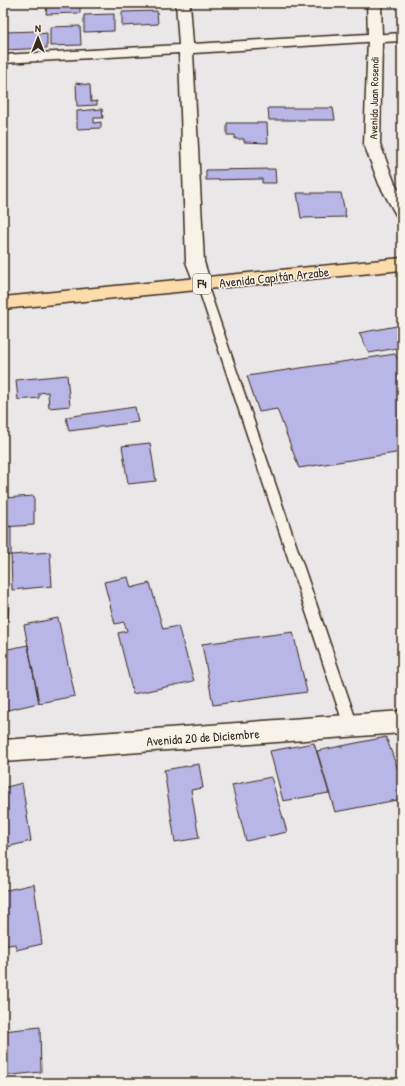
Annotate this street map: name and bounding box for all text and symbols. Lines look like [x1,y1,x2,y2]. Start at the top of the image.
north arrow [18,18,58,58]
text: N [35,21,41,35]
street label: Avenida Juan Rosendi [366,57,382,139]
street label: Avenida Capitán Arzabe [218,262,330,292]
road number: F4 [193,274,211,294]
street label: Avenida 20 de Diciembre [146,724,260,750]

